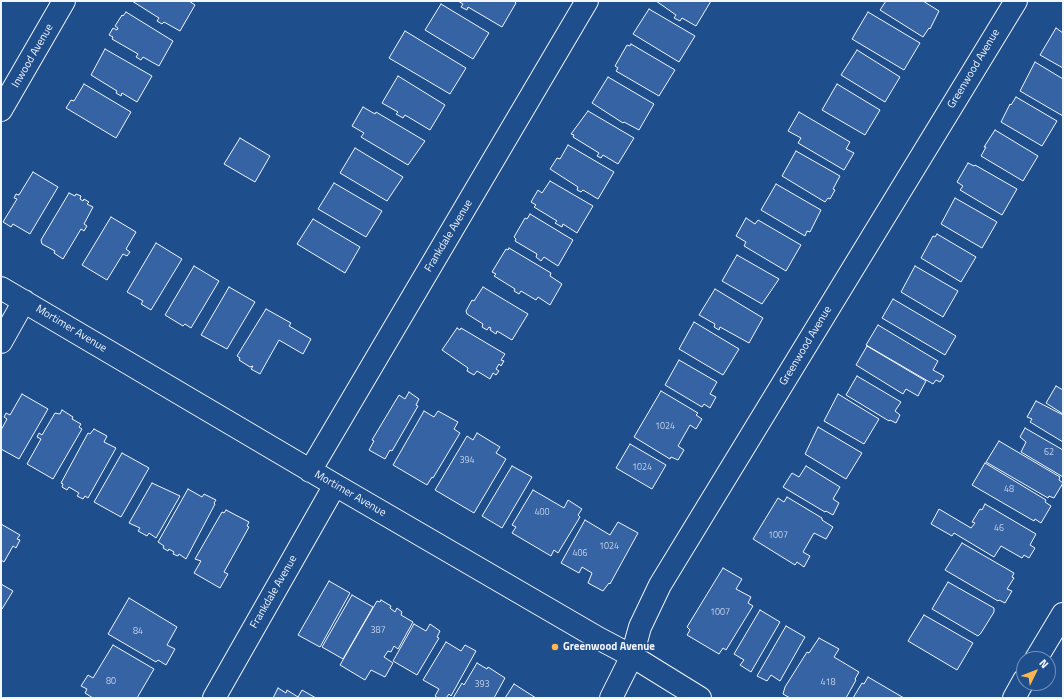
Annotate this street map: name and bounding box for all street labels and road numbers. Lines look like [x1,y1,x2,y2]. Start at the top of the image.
street label: Inwood Avenue [9,22,57,90]
street label: Greenwood Avenue [945,27,1003,111]
street label: Frankdale Avenue [422,197,476,275]
street label: Mortimer Avenue [33,303,109,355]
street label: Greenwood Avenue [777,304,835,388]
street label: Mortimer Avenue [312,468,388,520]
street label: Frankdale Avenue [248,553,300,631]

